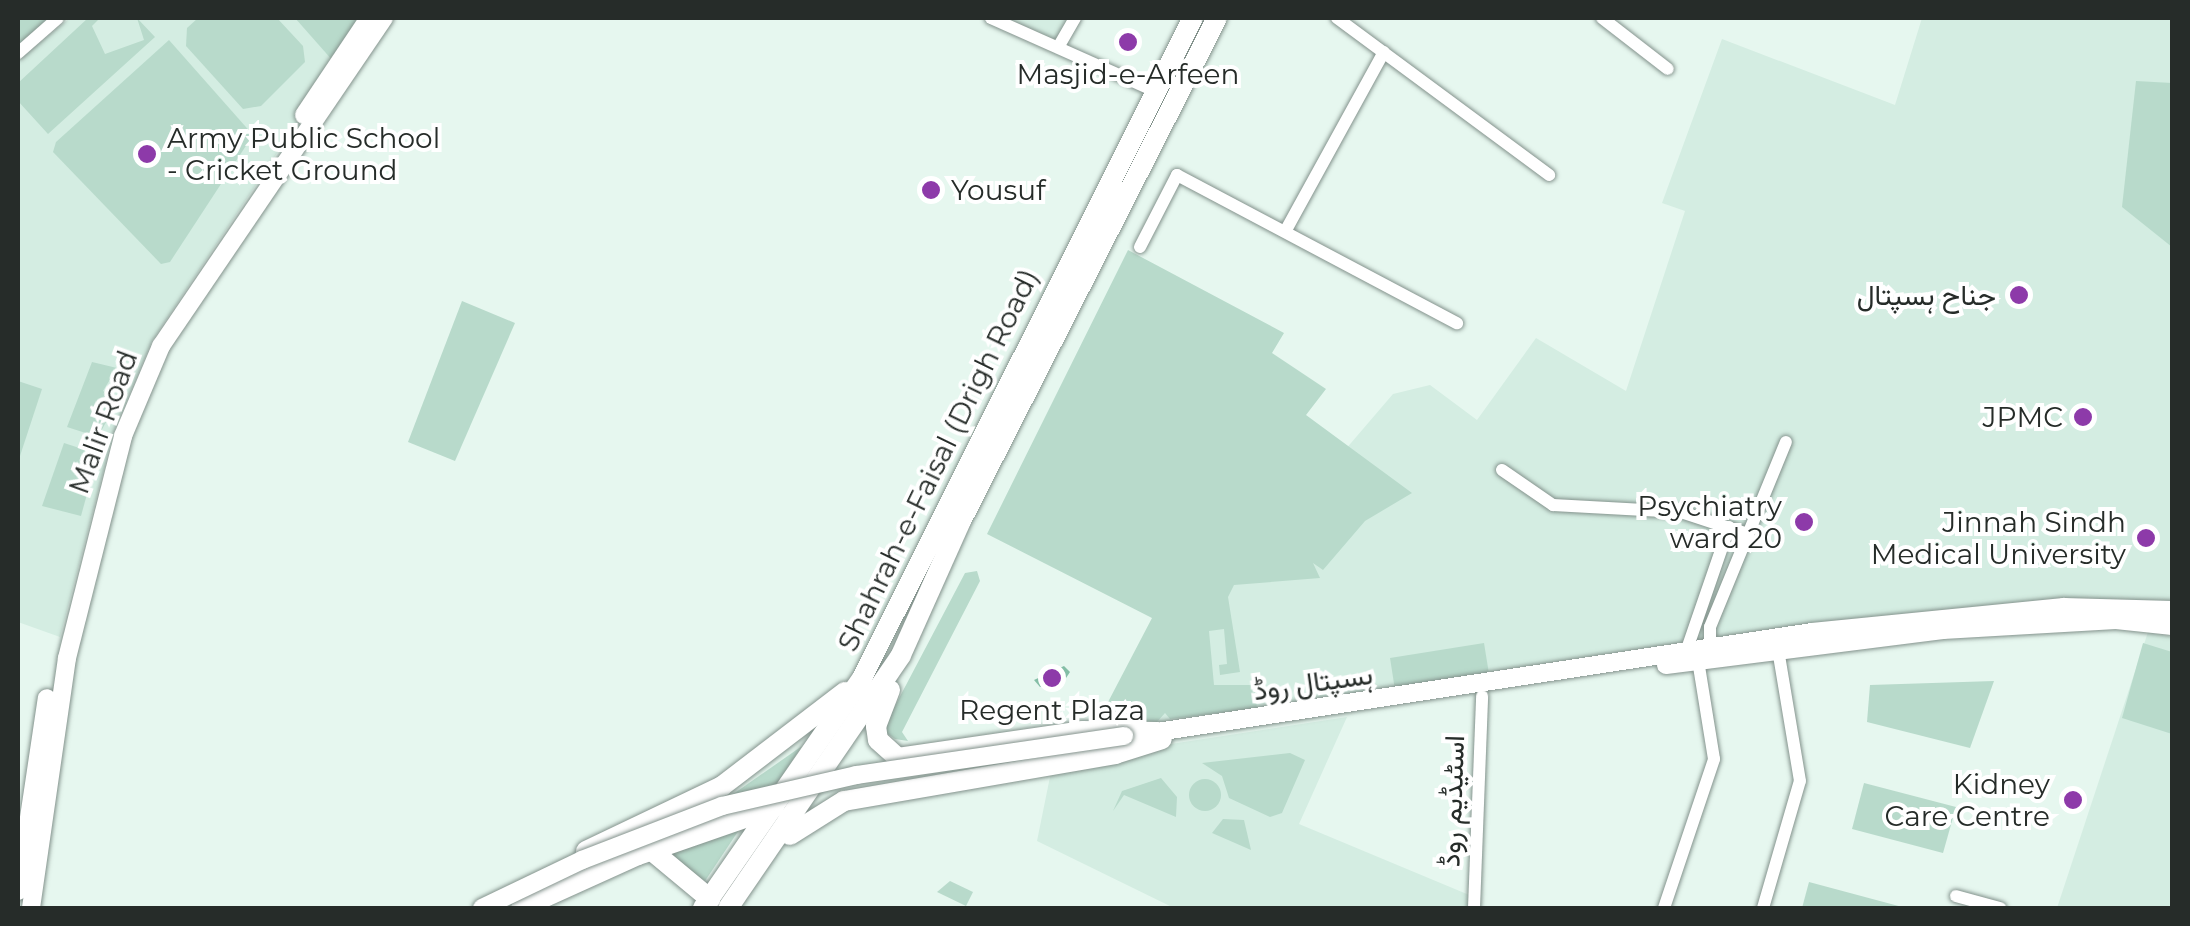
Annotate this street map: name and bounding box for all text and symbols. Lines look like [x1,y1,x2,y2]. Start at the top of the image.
marker: Masjid-e-Arfeen [1117,31,1139,53]
place label: Masjid-e-Arfeen [1017,57,1239,91]
place label: Army Public School - Cricket Ground [167,121,440,187]
marker: Army Public School - Cricket Ground [136,143,158,165]
place label: Yousuf [951,173,1045,207]
marker: Yousuf [920,179,942,201]
street label: Shahrah-e-Faisal (Drigh Road) [831,263,1045,657]
place label: جناح ہسپتال [1857,278,1996,312]
marker: جناح ہسپتال [2006,282,2032,308]
street label: Malir Road [62,346,144,498]
place label: JPMC [1983,400,2063,434]
marker: JPMC [2072,406,2094,428]
place label: Psychiatry ward 20 [1637,489,1782,555]
place label: Jinnah Sindh Medical University [1871,505,2126,571]
marker: Psychiatry ward 20 [1791,509,1817,535]
marker: Jinnah Sindh Medical University [2135,527,2157,549]
street label: ہسپتال روڈ [1251,657,1375,707]
marker: Regent Plaza [1041,667,1063,689]
place label: Regent Plaza [959,693,1145,727]
street label: اسٹیڈیم روڈ [1433,735,1471,867]
place label: Kidney Care Centre [1885,767,2050,833]
marker: Kidney Care Centre [2060,787,2086,813]

